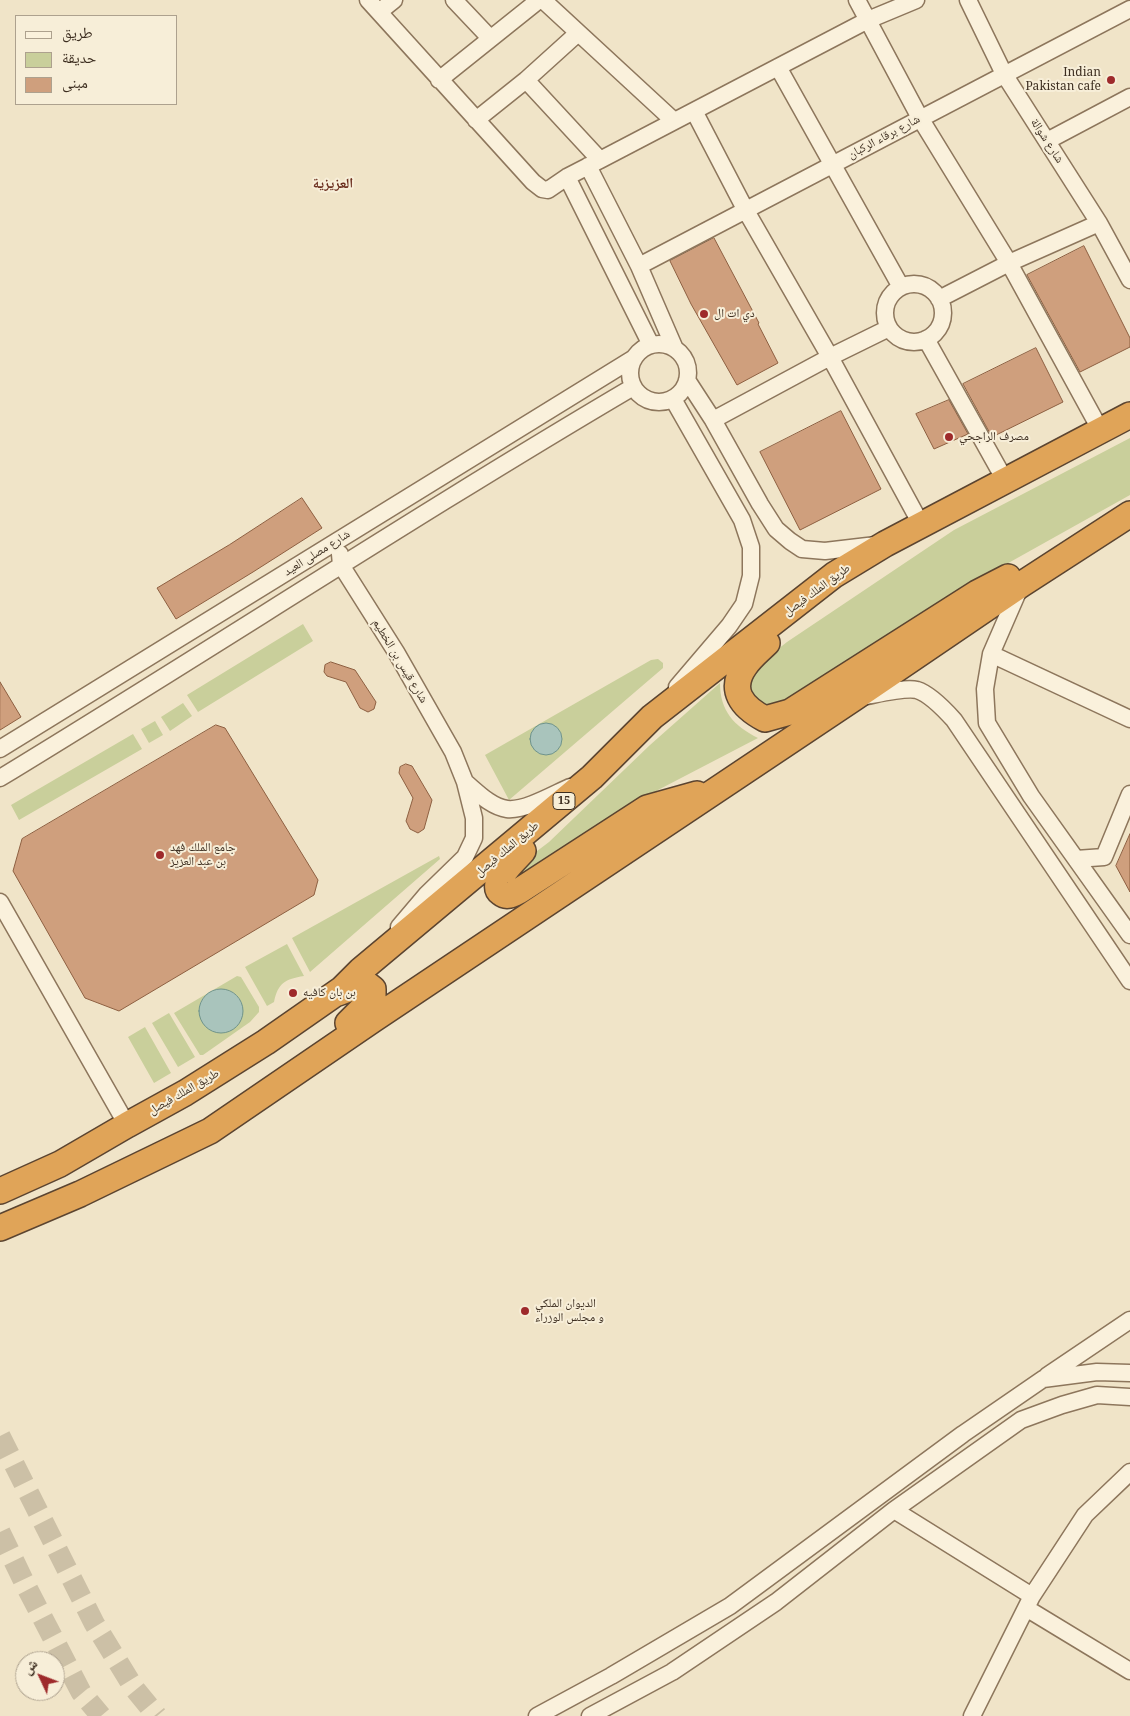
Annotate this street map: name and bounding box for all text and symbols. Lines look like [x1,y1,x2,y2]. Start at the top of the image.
legend [15,15,178,105]
text: طريق [62,22,93,42]
text: حديقة [62,47,96,67]
place label: Indian Pakistan cafe [1025,66,1101,94]
text: مبنى [62,72,88,92]
marker: Indian Pakistan cafe [1105,74,1117,86]
street label: شارع برقاء الركبان [846,112,922,162]
street label: شارع شوالة [1027,116,1067,166]
district label: العزيزية [313,176,353,192]
place label: دي ات ال [714,307,755,321]
marker: دي ات ال [698,308,710,320]
place label: مصرف الراجحي [959,430,1029,444]
marker: مصرف الراجحي [943,431,955,443]
street label: شارع مصلى العيد [281,527,353,579]
street label: طريق الملك فيصل [781,561,853,619]
street label: شارع قيس بن الخطيم [369,616,431,706]
road number: 15 [553,792,575,809]
street label: طريق الملك فيصل [472,818,542,880]
place label: جامع الملك فهد بن عبد العزيز [170,841,236,869]
marker: جامع الملك فهد بن عبد العزيز [154,849,166,861]
place label: بن بان كافيه [303,986,356,1000]
marker: بن بان كافيه [287,987,299,999]
street label: طريق الملك فيصل [146,1066,222,1118]
place label: الديوان الملكي و مجلس الوزراء [535,1297,604,1325]
marker: الديوان الملكي و مجلس الوزراء [519,1305,531,1317]
north arrow [15,1651,65,1701]
text: ش [17,1654,41,1678]

